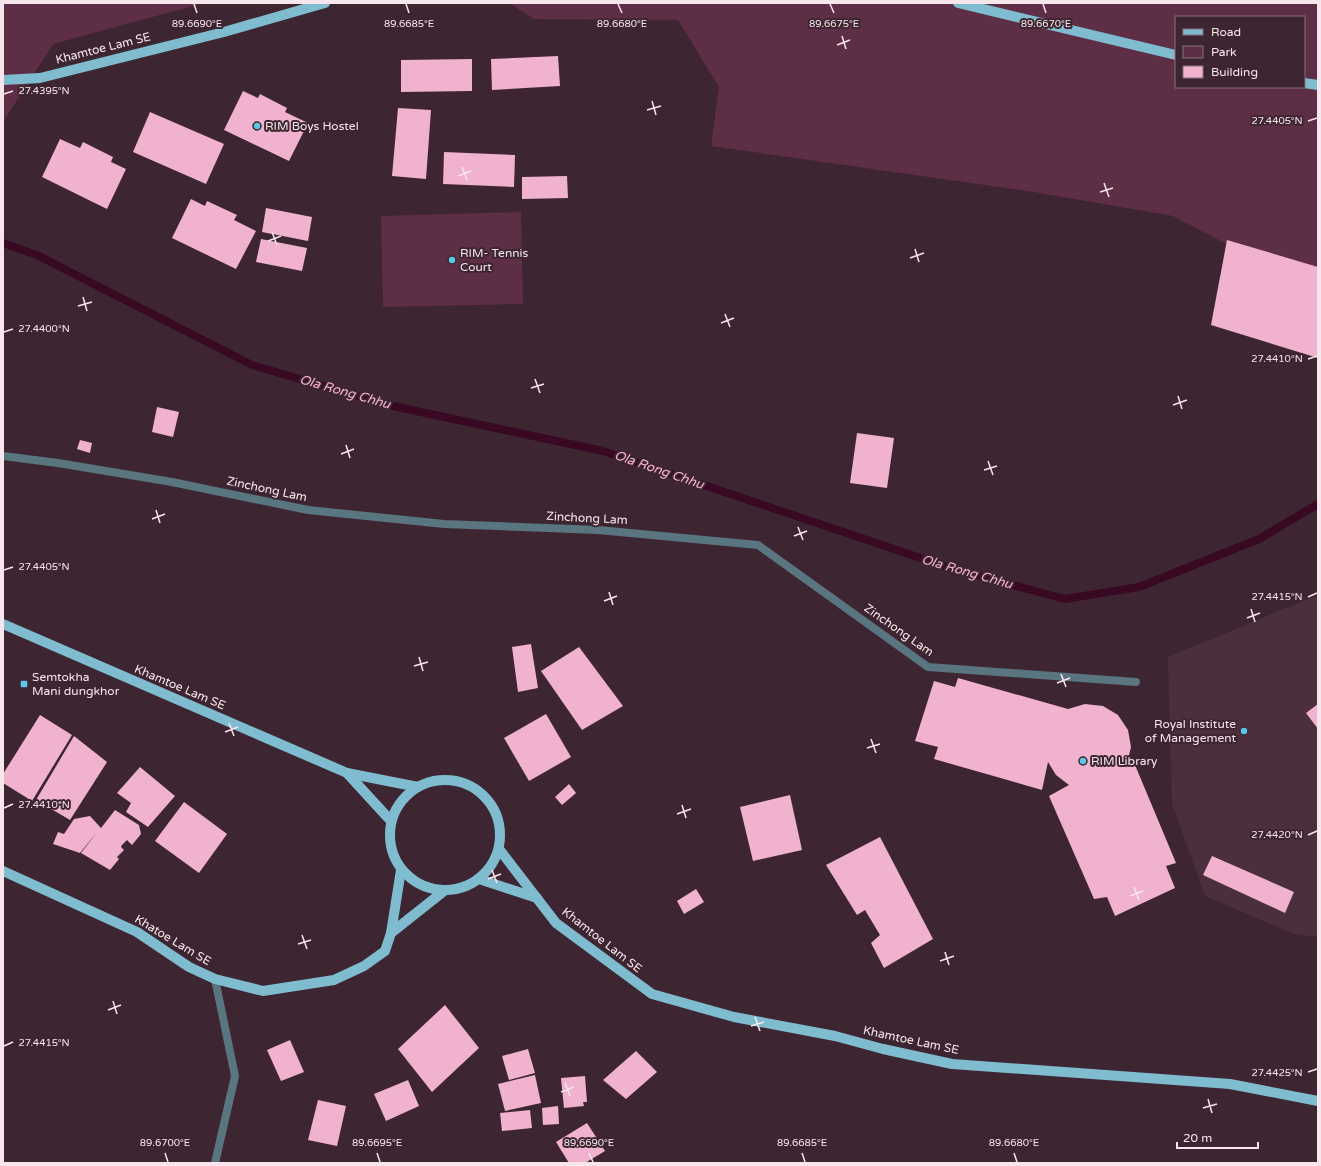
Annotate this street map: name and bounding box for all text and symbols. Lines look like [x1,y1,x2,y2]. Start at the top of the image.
legend [1175,16,1305,88]
text: 89.6690°E [172,18,222,30]
text: 89.6685°E [384,18,434,30]
text: 89.6680°E [597,18,647,30]
text: 89.6675°E [809,18,859,30]
text: 89.6670°E [1021,18,1071,30]
text: Road [1211,25,1241,39]
street label: Khamtoe Lam SE [54,29,152,67]
text: Park [1211,45,1237,59]
text: Building [1211,65,1258,79]
text: 27.4395°N [18,85,70,97]
text: 27.4405°N [1251,115,1303,127]
place label: RIM Boys Hostel [265,119,359,133]
marker: RIM Boys Hostel [252,121,262,131]
place label: RIM- Tennis Court [460,246,529,274]
marker: RIM- Tennis Court [447,255,457,265]
text: 27.4400°N [18,323,70,335]
text: 27.4410°N [1251,353,1303,365]
water label: Ola Rong Chhu [298,371,393,413]
water label: Ola Rong Chhu [612,447,707,493]
street label: Zinchong Lam [226,474,308,504]
street label: Zinchong Lam [546,509,628,527]
water label: Ola Rong Chhu [920,551,1015,593]
text: 27.4405°N [18,561,70,573]
text: 27.4415°N [1251,591,1303,603]
street label: Zinchong Lam [862,601,936,659]
street label: Khamtoe Lam SE [132,662,228,713]
place label: Semtokha Mani dungkhor [32,670,120,698]
marker: Semtokha Mani dungkhor [19,679,29,689]
place label: Royal Institute of Management [1145,717,1236,745]
marker: Royal Institute of Management [1239,726,1249,736]
place label: RIM Library [1091,754,1158,768]
marker: RIM Library [1078,756,1088,766]
text: 27.4410°N [18,799,70,811]
text: 27.4420°N [1251,829,1303,841]
street label: Khamtoe Lam SE [559,904,645,976]
street label: Khatoe Lam SE [132,912,214,968]
street label: Khamtoe Lam SE [862,1023,960,1057]
text: 27.4415°N [18,1037,70,1049]
text: 27.4425°N [1251,1067,1303,1079]
scale bar [1177,1124,1258,1150]
text: 20 m [1183,1131,1212,1145]
text: 89.6700°E [140,1137,190,1149]
text: 89.6695°E [352,1137,402,1149]
text: 89.6690°E [564,1137,614,1149]
text: 89.6685°E [777,1137,827,1149]
text: 89.6680°E [989,1137,1039,1149]

